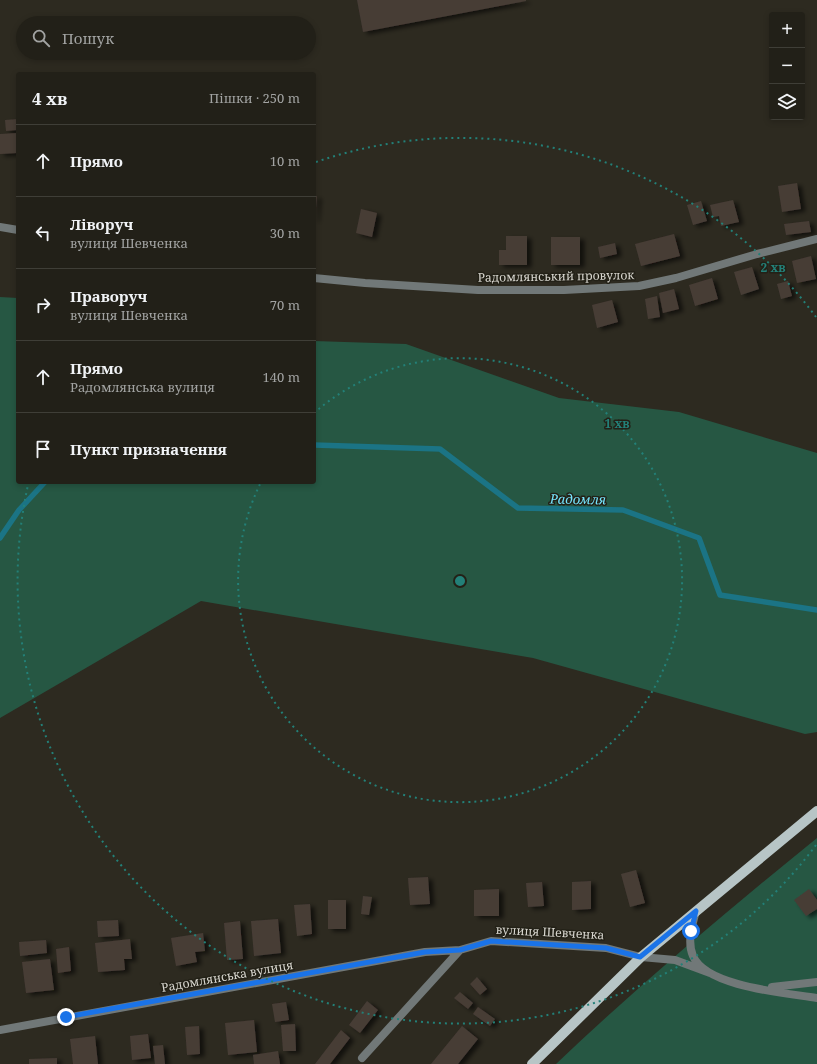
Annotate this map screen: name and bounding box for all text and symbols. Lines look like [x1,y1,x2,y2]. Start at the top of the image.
map controls [769,12,805,120]
button: + [769,12,805,48]
search box [16,16,316,60]
icon: search [30,27,52,49]
text: Пошук [62,28,114,48]
button: − [769,48,805,84]
button: layers [769,84,805,120]
text: 4 хв [32,87,67,110]
text: Пішки · 250 m [209,89,300,107]
icon: ahead [32,150,54,172]
text: Прямо [70,151,123,171]
text: 10 m [270,152,300,170]
text: Ліворуч [70,214,133,234]
icon: left [32,222,54,244]
text: 30 m [270,224,300,242]
text: вулиця Шевченка [70,234,188,252]
text: 2 хв [761,259,785,276]
street label: Радомлянський провулок [477,266,635,286]
text: Праворуч [70,286,147,306]
icon: right [32,294,54,316]
text: 70 m [270,296,300,314]
text: вулиця Шевченка [70,306,188,324]
text: Прямо [70,358,123,378]
icon: ahead [32,366,54,388]
text: 140 m [263,368,300,386]
text: Радомлянська вулиця [70,378,215,396]
text: 1 хв [605,415,629,432]
icon: arrive [32,438,54,460]
text: Пункт призначення [70,439,227,459]
water label: Радомля [549,489,607,508]
centre of rings [453,574,467,588]
street label: вулиця Шевченка [495,921,605,943]
route start [682,922,700,940]
street label: Радомлянська вулиця [160,956,294,996]
route end [57,1008,75,1026]

